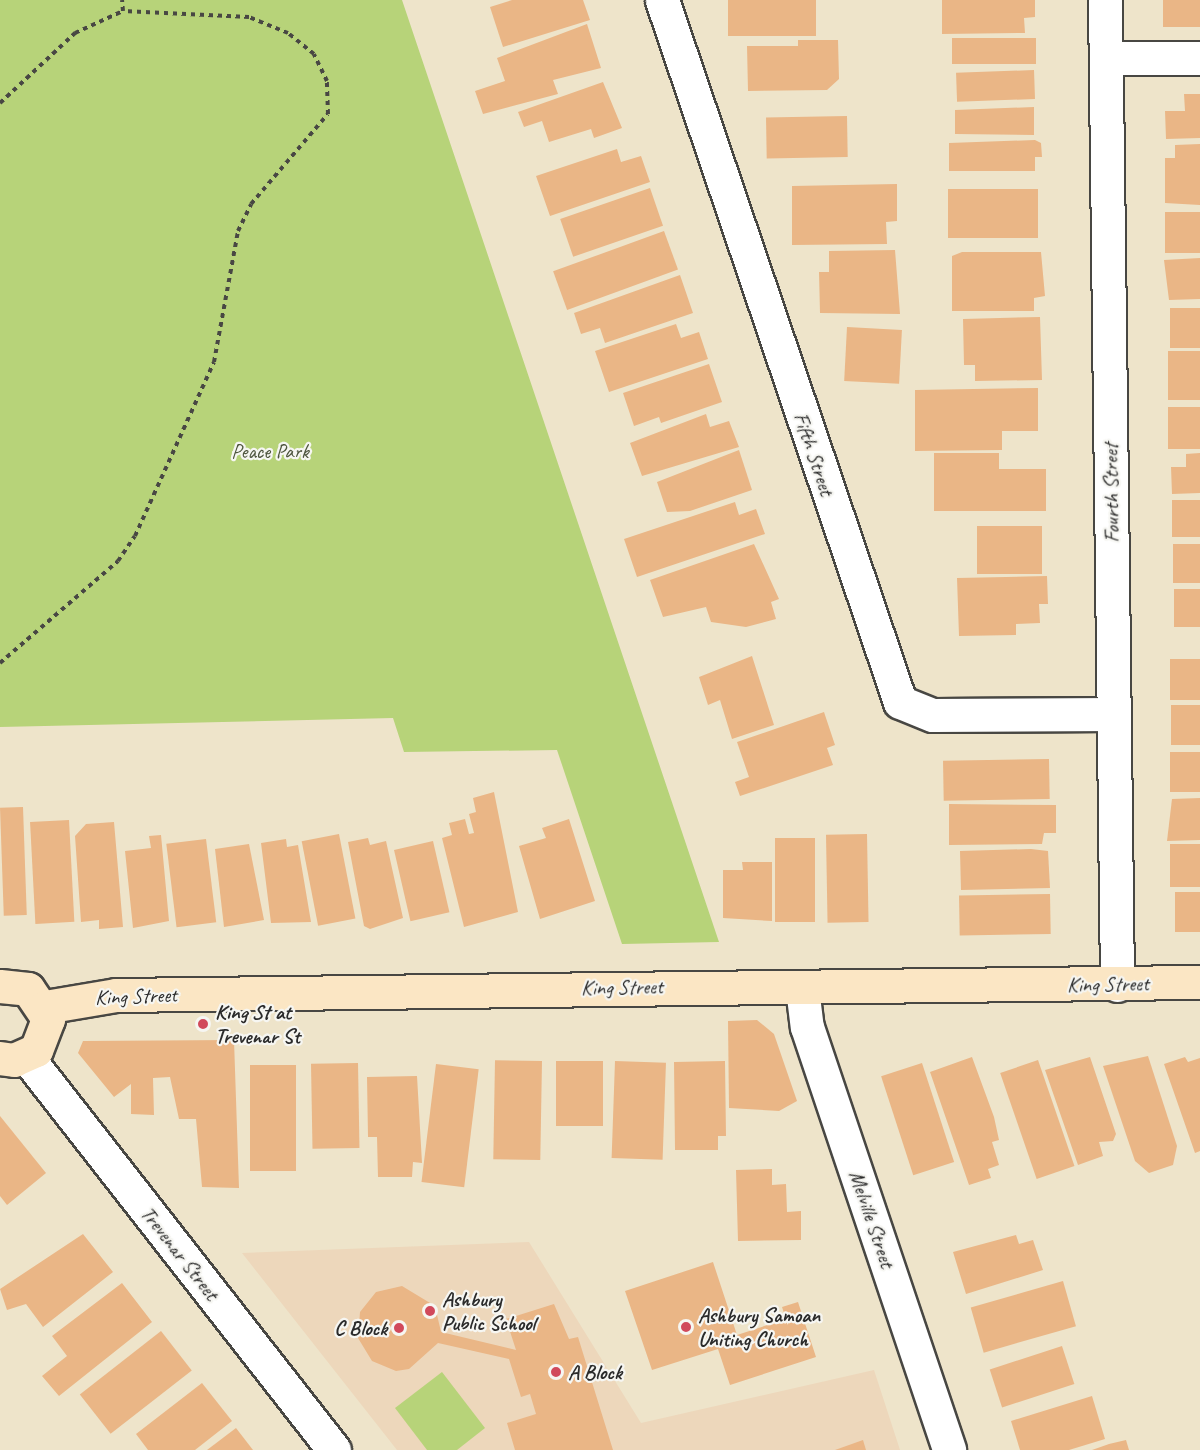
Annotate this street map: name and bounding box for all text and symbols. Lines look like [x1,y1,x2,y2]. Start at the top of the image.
street label: Fifth Street [788,409,840,499]
park label: Peace Park [231,438,309,464]
street label: Fourth Street [1098,443,1124,543]
street label: King Street [1067,971,1149,997]
street label: King Street [581,974,663,1000]
street label: King Street [94,982,178,1010]
place label: King St at Trevenar St [215,999,300,1049]
marker: King St at Trevenar St [196,1017,210,1031]
street label: Melville Street [844,1167,900,1271]
street label: Trevenar Street [135,1201,225,1305]
place label: Ashbury Public School [442,1286,535,1336]
place label: Ashbury Samoan Uniting Church [698,1302,820,1352]
marker: Ashbury Public School [423,1304,437,1318]
place label: C Block [334,1315,387,1341]
marker: Ashbury Samoan Uniting Church [679,1320,693,1334]
marker: C Block [392,1321,406,1335]
place label: A Block [568,1359,622,1385]
marker: A Block [549,1365,563,1379]

